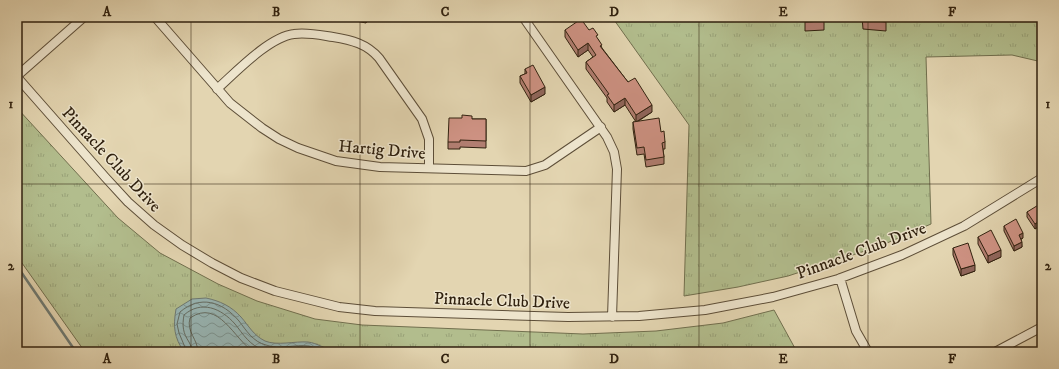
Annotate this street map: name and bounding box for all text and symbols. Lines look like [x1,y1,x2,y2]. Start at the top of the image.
text: A [102,4,112,20]
text: B [272,4,280,20]
text: C [441,4,450,20]
text: D [609,4,619,20]
text: E [778,4,788,20]
text: F [948,4,957,20]
text: 1 [9,96,14,112]
text: 1 [1046,96,1051,112]
street label: Pinnacle Club Drive [57,102,166,217]
street label: Hartig Drive [337,135,426,165]
street label: Pinnacle Club Drive [794,217,929,285]
text: 2 [8,258,15,274]
text: 2 [1045,258,1052,274]
street label: Pinnacle Club Drive [433,288,570,314]
text: A [102,351,112,367]
text: B [272,351,280,367]
text: C [441,351,450,367]
text: D [609,351,619,367]
text: E [778,351,788,367]
text: F [948,351,957,367]

